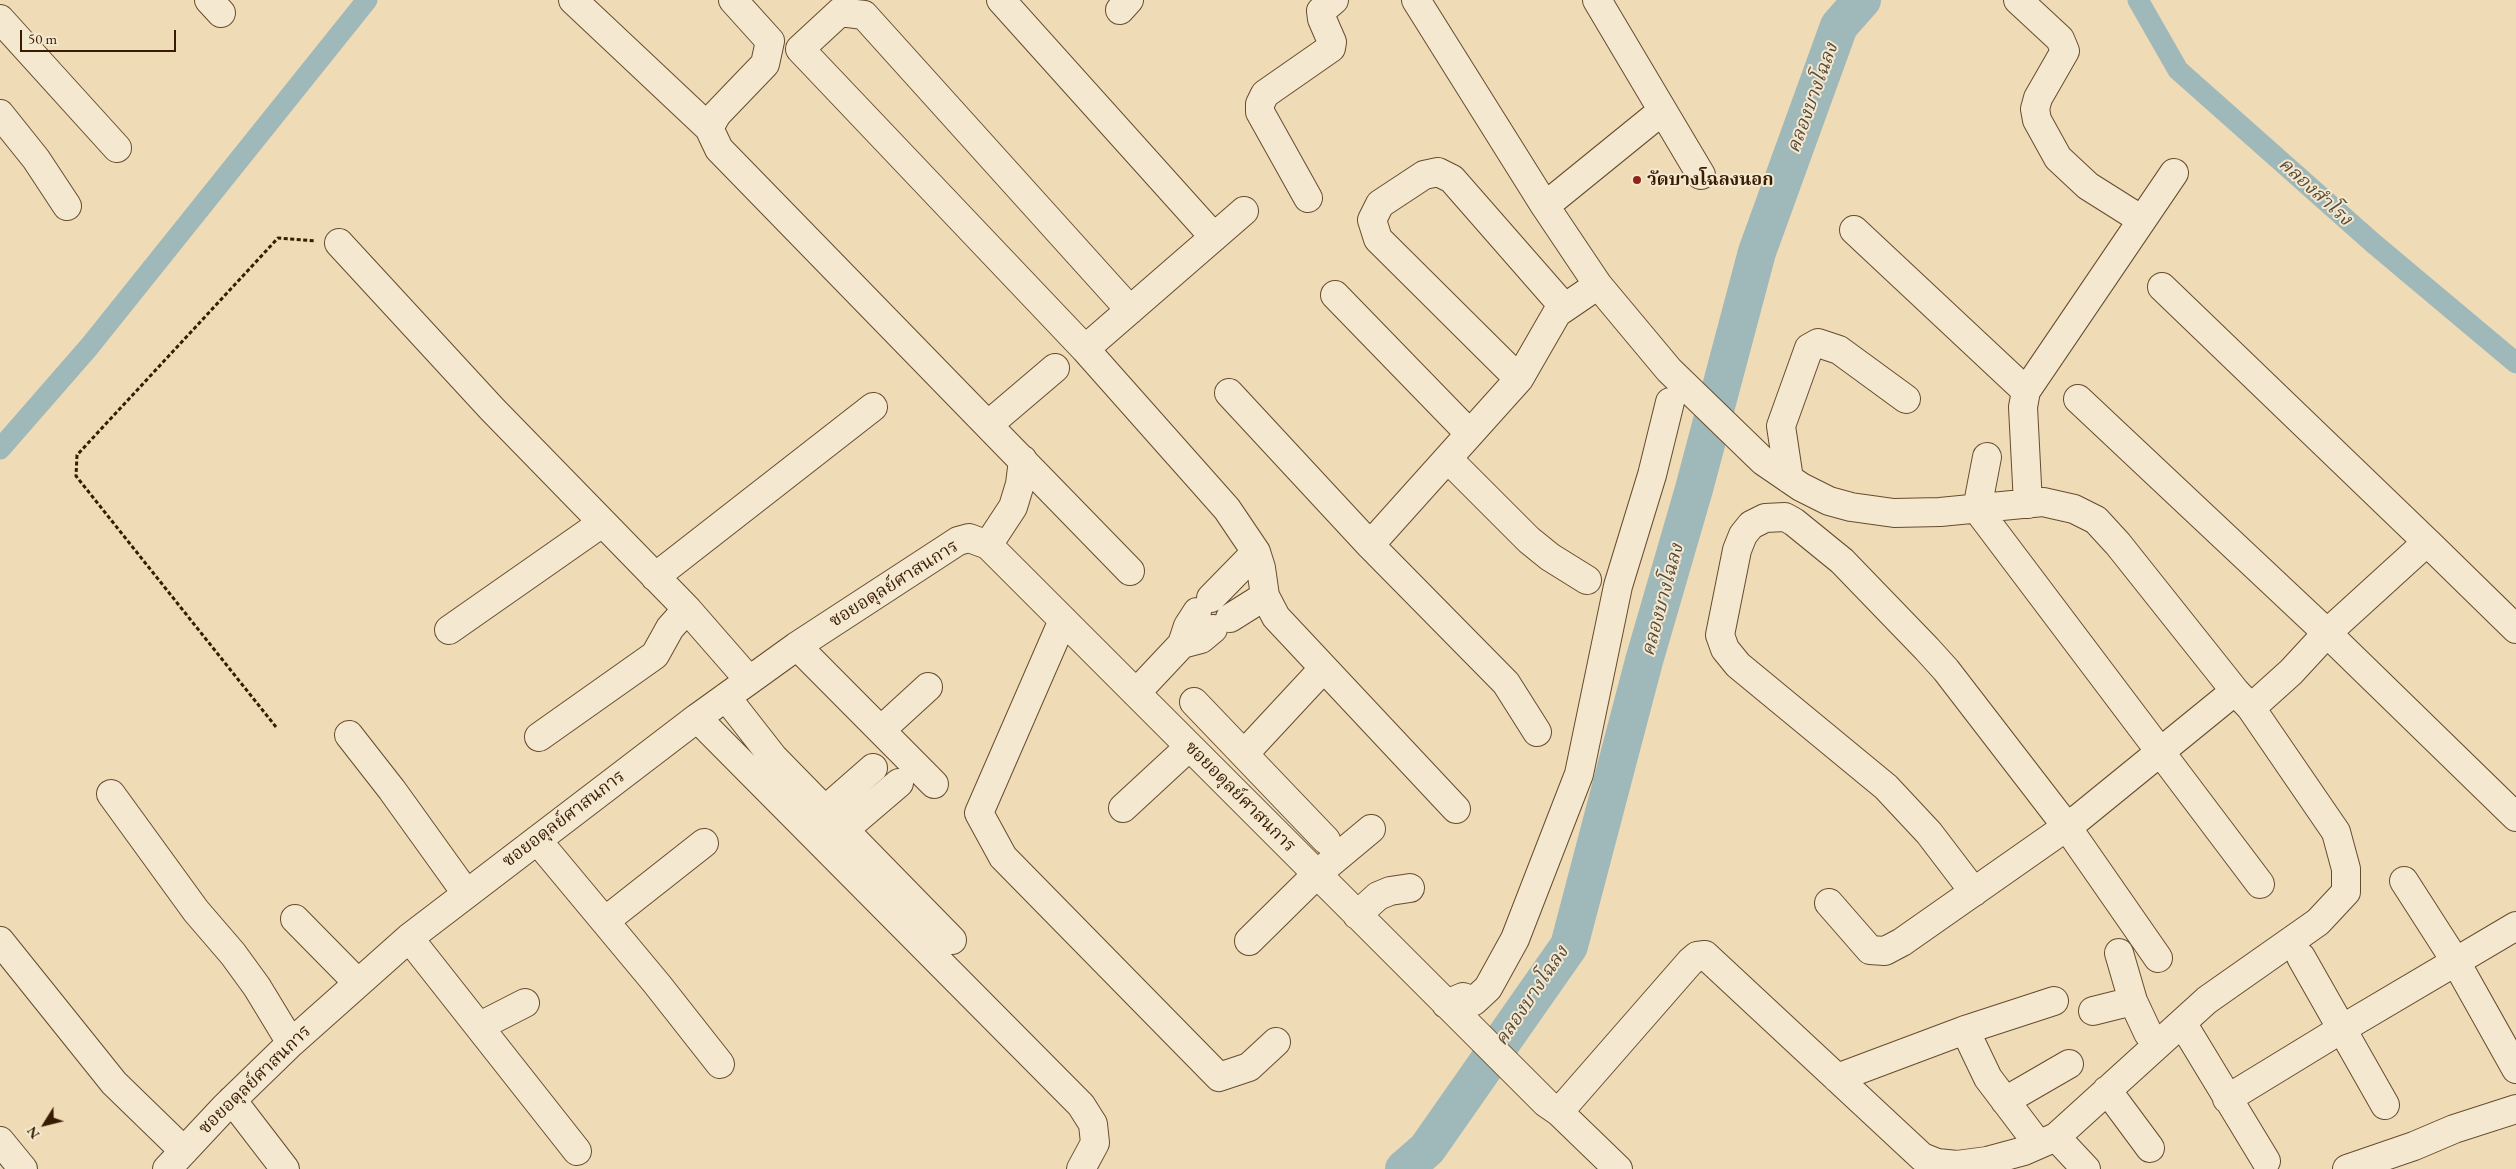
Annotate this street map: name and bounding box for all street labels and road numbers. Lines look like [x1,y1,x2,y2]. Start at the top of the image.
street label: ซอยอดุลย์ศาสนการ [826,536,962,632]
street label: ซอยอดุลย์ศาสนการ [1180,737,1300,857]
street label: ซอยอดุลย์ศาสนการ [498,766,630,872]
street label: ซอยอดุลย์ศาสนการ [194,1021,316,1139]

